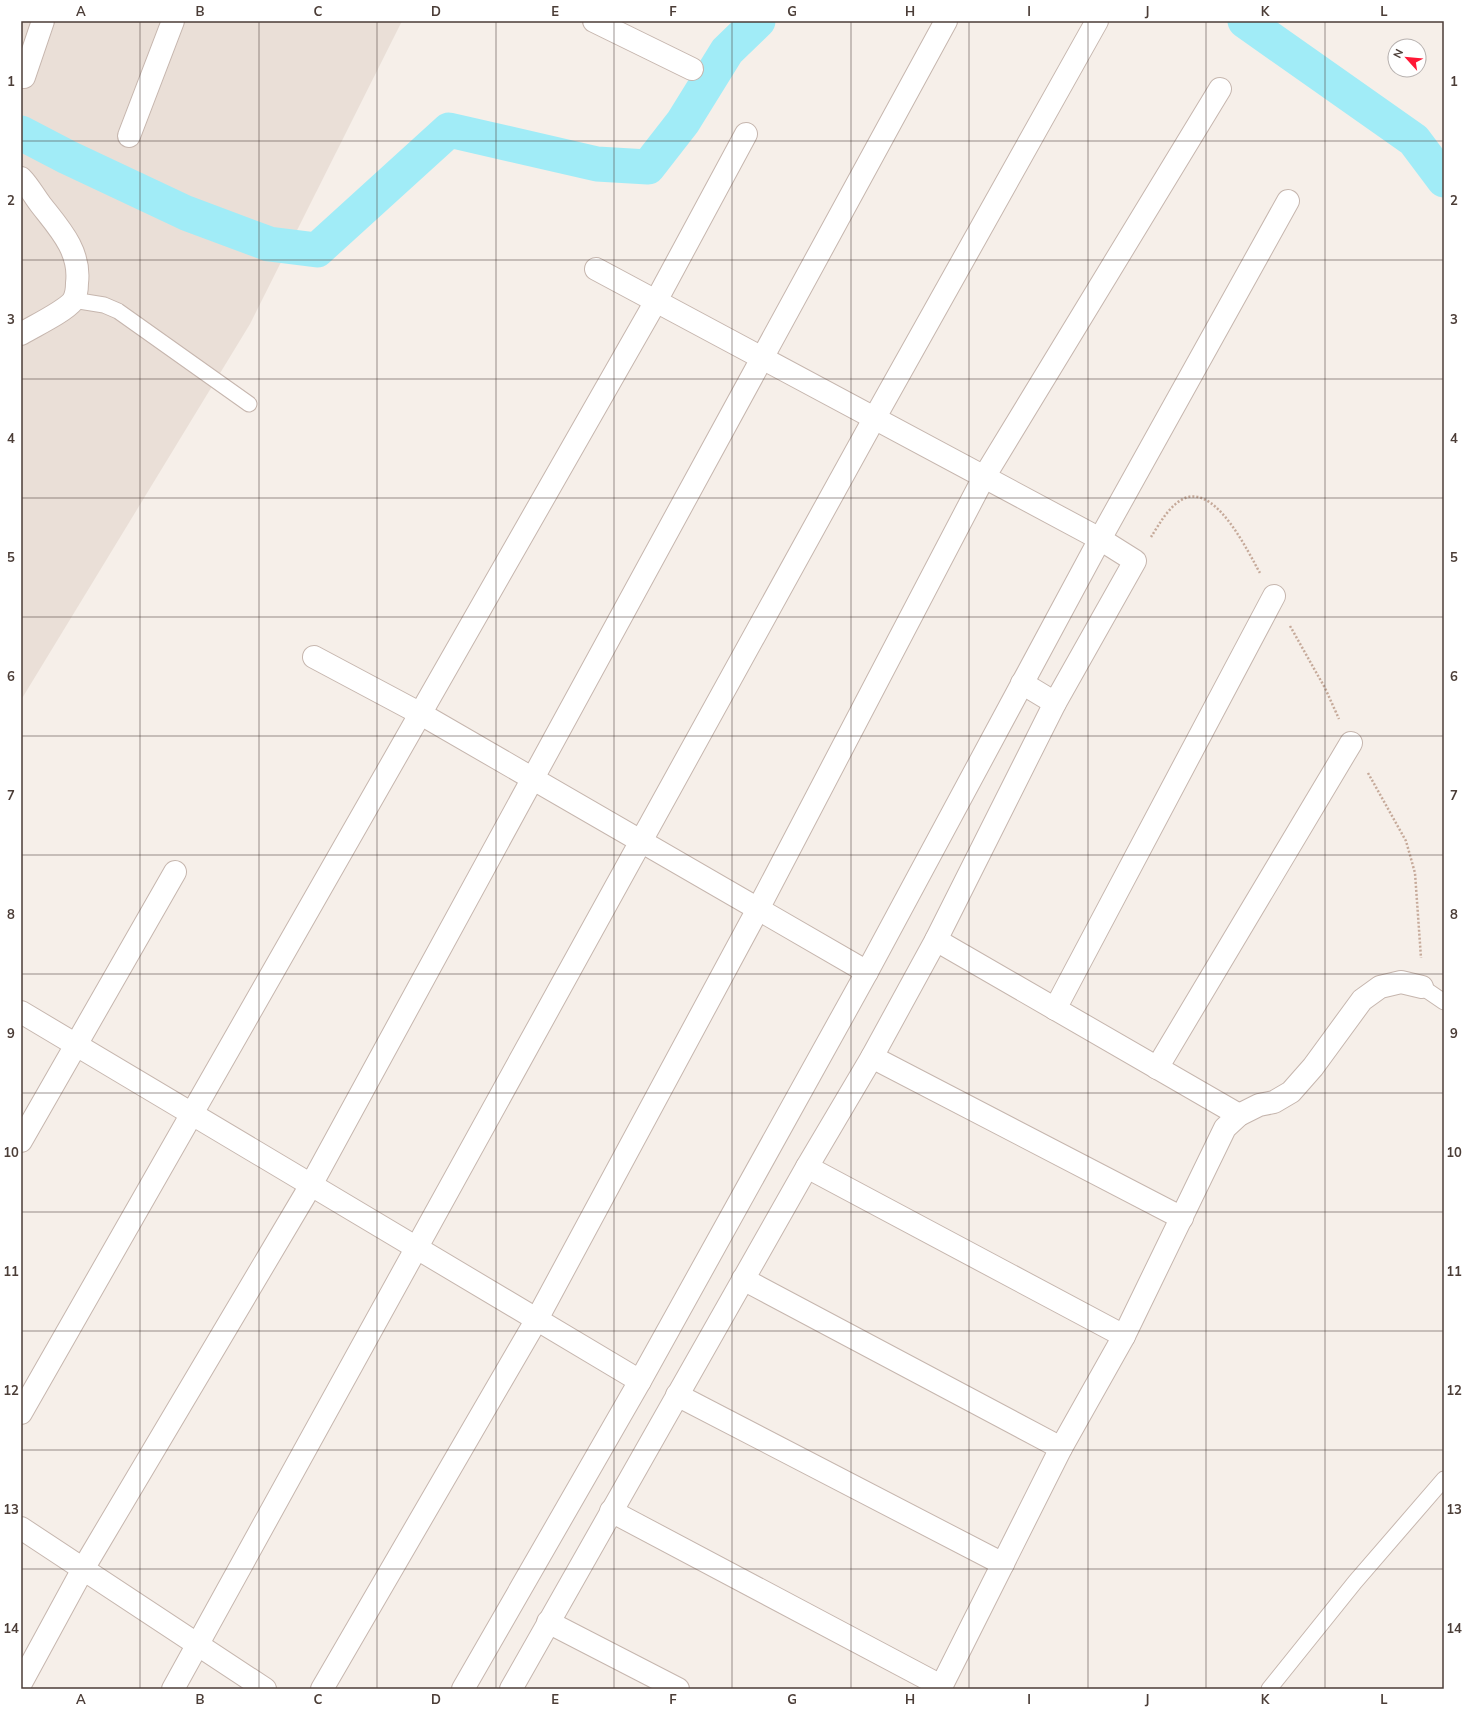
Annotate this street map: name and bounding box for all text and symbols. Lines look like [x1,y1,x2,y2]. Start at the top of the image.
text: A [76,3,86,19]
text: B [196,3,205,19]
text: C [314,3,323,19]
text: D [431,3,441,19]
text: E [551,3,559,19]
text: F [669,3,677,19]
text: G [787,3,797,19]
text: H [905,3,915,19]
text: I [1027,3,1031,19]
text: J [1145,3,1149,19]
text: K [1261,3,1271,19]
text: L [1380,3,1388,19]
north arrow [1387,38,1427,78]
text: N [1390,47,1406,60]
text: 1 [7,73,15,89]
text: 1 [1450,73,1458,89]
text: 2 [7,192,15,208]
text: 2 [1450,192,1458,208]
text: 3 [7,311,15,327]
text: 3 [1450,311,1458,327]
text: 4 [7,430,15,446]
text: 4 [1450,430,1458,446]
text: 5 [7,549,15,565]
text: 5 [1450,549,1458,565]
text: 6 [7,668,15,684]
text: 6 [1450,668,1458,684]
text: 7 [7,787,15,803]
text: 7 [1450,787,1458,803]
text: 8 [7,906,15,922]
text: 8 [1450,906,1458,922]
text: 9 [7,1025,15,1041]
text: 9 [1450,1025,1458,1041]
text: 10 [3,1144,19,1160]
text: 10 [1446,1144,1462,1160]
text: 11 [3,1263,19,1279]
text: 11 [1446,1263,1462,1279]
text: 12 [3,1382,19,1398]
text: 12 [1446,1382,1462,1398]
text: 13 [3,1501,19,1517]
text: 13 [1446,1501,1462,1517]
text: 14 [3,1620,19,1636]
text: 14 [1446,1620,1462,1636]
text: A [76,1691,86,1707]
text: B [196,1691,205,1707]
text: C [314,1691,323,1707]
text: D [431,1691,441,1707]
text: E [551,1691,559,1707]
text: F [669,1691,677,1707]
text: G [787,1691,797,1707]
text: H [905,1691,915,1707]
text: I [1027,1691,1031,1707]
text: J [1145,1691,1149,1707]
text: K [1261,1691,1271,1707]
text: L [1380,1691,1388,1707]

